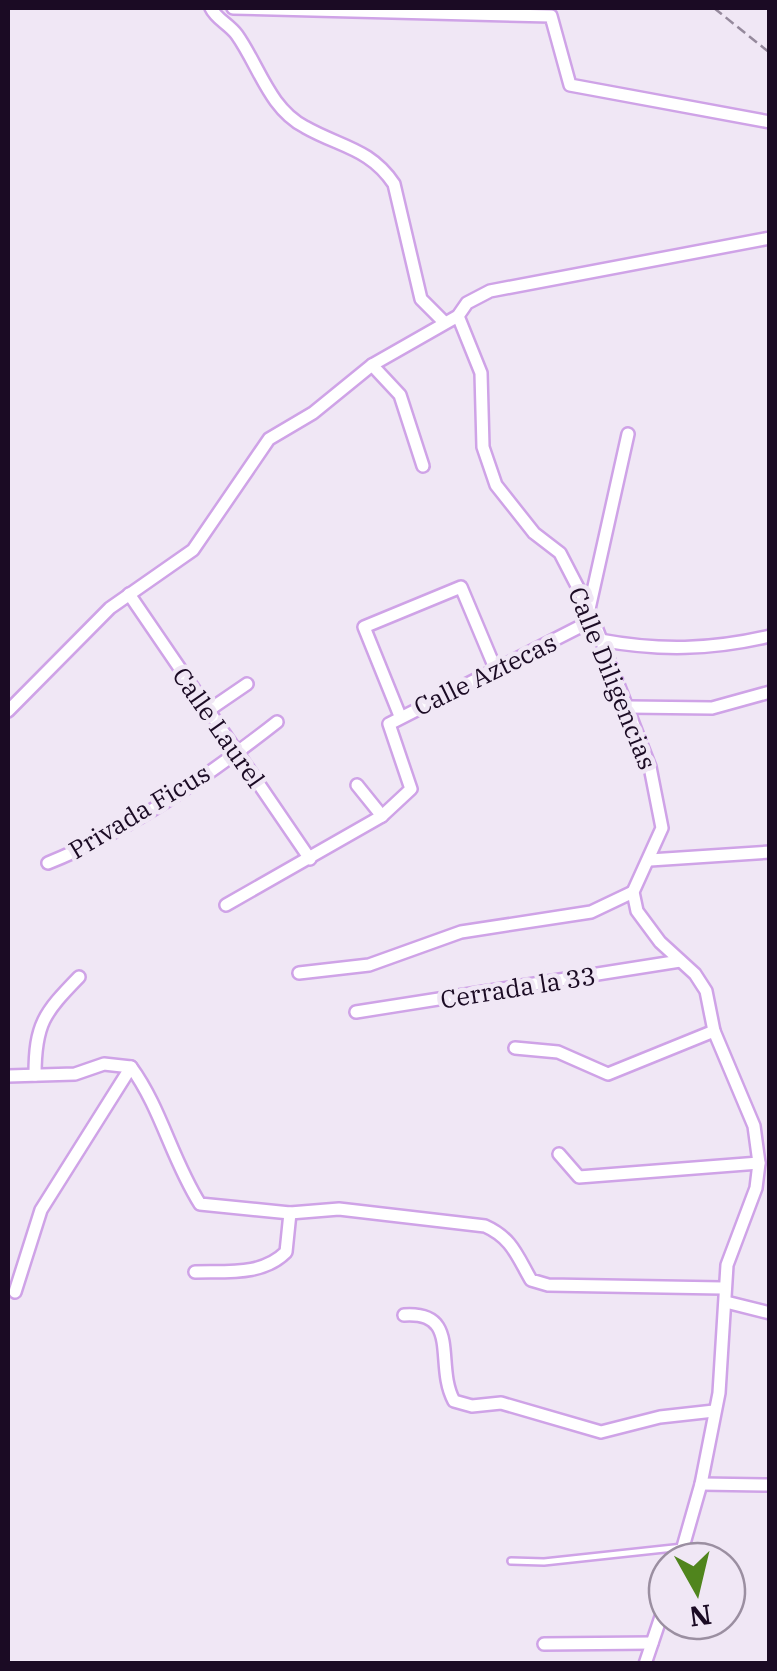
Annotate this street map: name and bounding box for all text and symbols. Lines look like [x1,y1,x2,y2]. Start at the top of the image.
street label: Calle Diligencias [561,582,665,774]
street label: Calle Aztecas [408,625,562,723]
street label: Calle Laurel [165,660,273,794]
street label: Privada Ficus [62,756,216,866]
street label: Cerrada la 33 [438,958,598,1016]
north arrow [647,1541,747,1641]
text: N [687,1596,714,1636]

